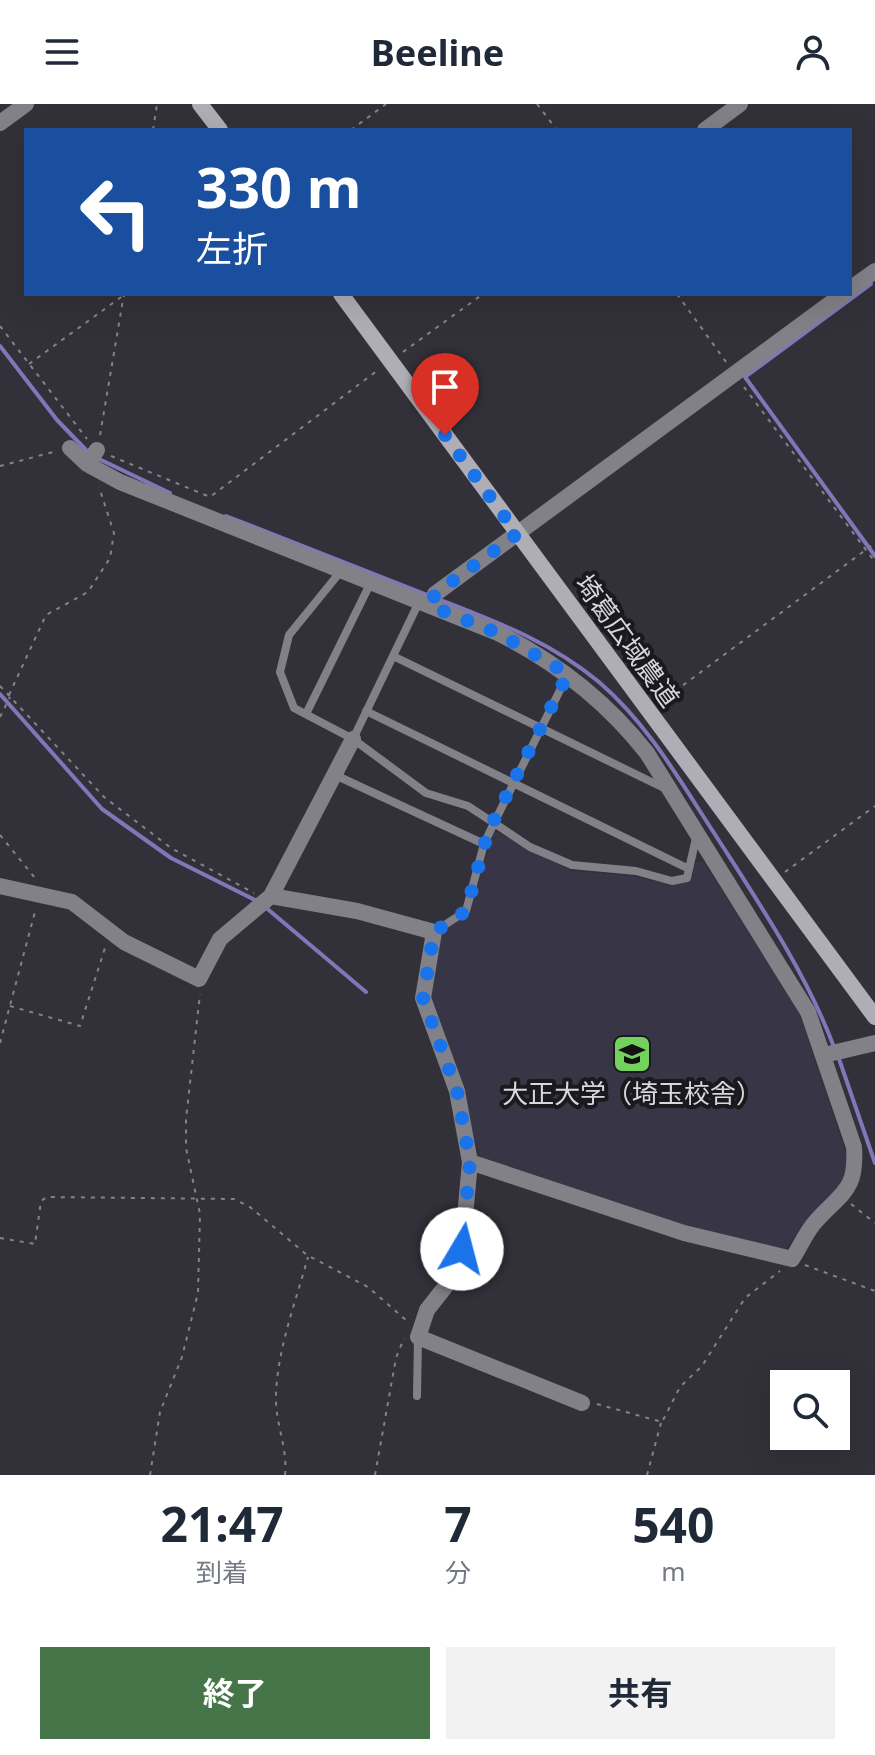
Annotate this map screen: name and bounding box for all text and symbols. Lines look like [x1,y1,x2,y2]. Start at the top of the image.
text: Beeline [371,28,504,77]
icon: menu [40,30,84,74]
icon: person [791,30,835,74]
text: 330 m [196,148,361,224]
icon: left [64,160,168,264]
text: 左折 [196,224,268,273]
pin [411,353,479,435]
icon: arrive [423,365,467,409]
street label: 埼葛広域農道 [567,567,688,714]
school or university icon: 大正大学（埼玉校舎） [611,1033,653,1075]
place label: 大正大学（埼玉校舎） [502,1075,762,1111]
position arrow [420,1207,504,1291]
map controls [770,1370,850,1450]
button: search [770,1370,850,1450]
text: 21:47 [160,1491,284,1556]
text: 7 [444,1491,472,1556]
text: 540 [632,1492,715,1557]
text: m [661,1553,685,1589]
text: 到着 [196,1554,248,1590]
text: 分 [445,1554,471,1590]
button: 終了 [40,1647,430,1739]
button: 共有 [446,1647,835,1739]

